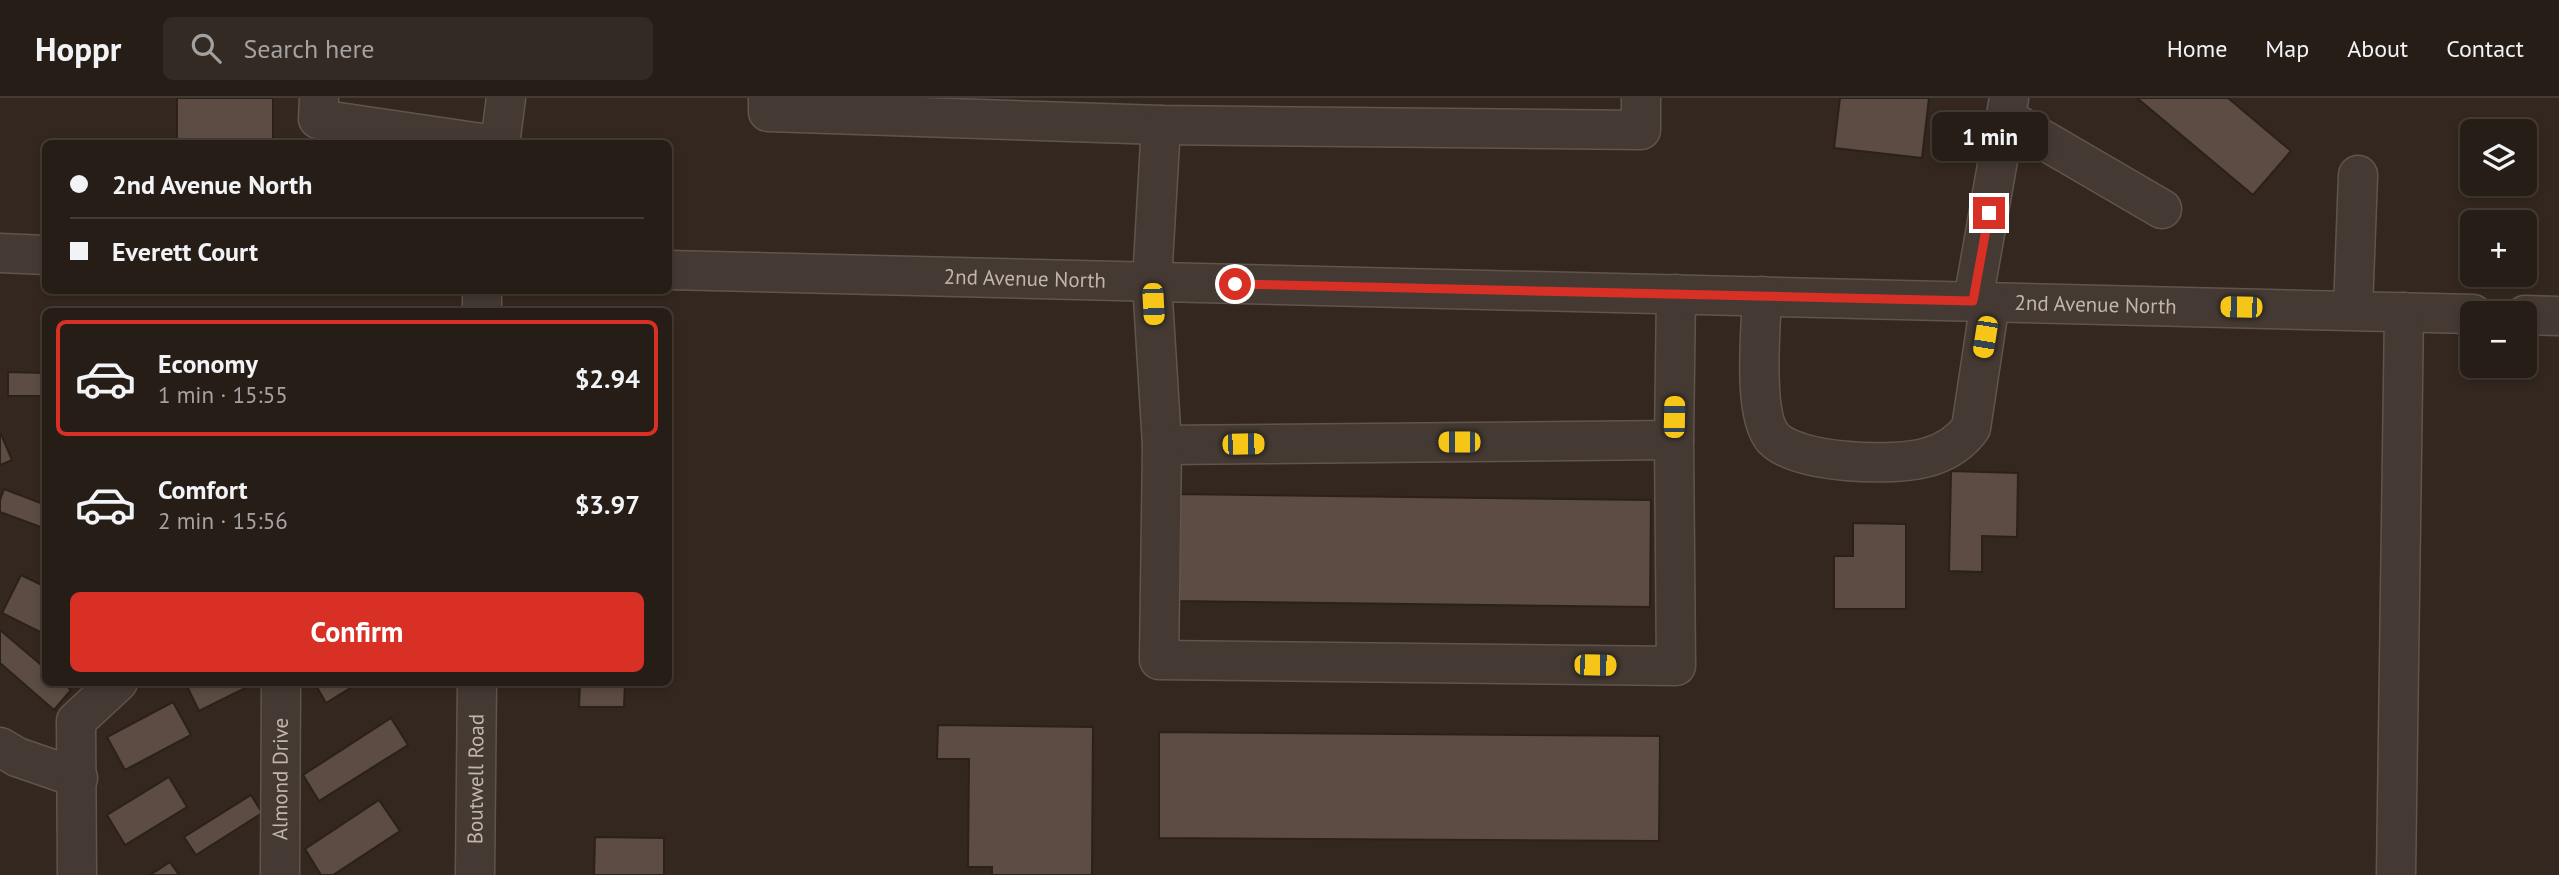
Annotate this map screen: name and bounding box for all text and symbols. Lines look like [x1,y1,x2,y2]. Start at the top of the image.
search box [163,17,653,80]
text: Hoppr [35,27,121,70]
icon: search [187,29,225,67]
text: Search here [243,32,375,65]
text: Home [2167,33,2227,64]
text: Map [2265,33,2309,64]
text: About [2347,33,2408,64]
text: Contact [2446,33,2524,64]
callout: 1 min [1931,111,2047,160]
map controls [2460,119,2537,378]
button: layers [2460,119,2537,196]
text: 1 min [1962,122,2018,151]
text: 2nd Avenue North [112,168,312,201]
route end [1973,197,2005,229]
button: + [2460,210,2537,287]
text: Everett Court [112,235,258,268]
street label: 2nd Avenue North [943,263,1106,294]
route start [1219,268,1251,300]
car [1142,282,1165,326]
street label: 2nd Avenue North [2014,289,2177,320]
car [2220,296,2263,318]
button: − [2460,301,2537,378]
car [1972,315,1999,359]
icon: car [74,347,137,410]
text: Economy [158,347,258,380]
text: $2.94 [575,362,640,395]
text: 1 min · 15:55 [158,380,288,409]
car [1664,396,1685,438]
car [1439,432,1481,453]
car [1222,433,1265,455]
icon: car [74,473,137,536]
text: Comfort [158,473,248,506]
text: $3.97 [575,488,640,521]
text: 2 min · 15:56 [158,506,288,535]
button: Confirm [70,592,644,672]
car [1574,654,1617,676]
street label: Boutwell Road [461,714,490,844]
street label: Almond Drive [266,718,294,840]

